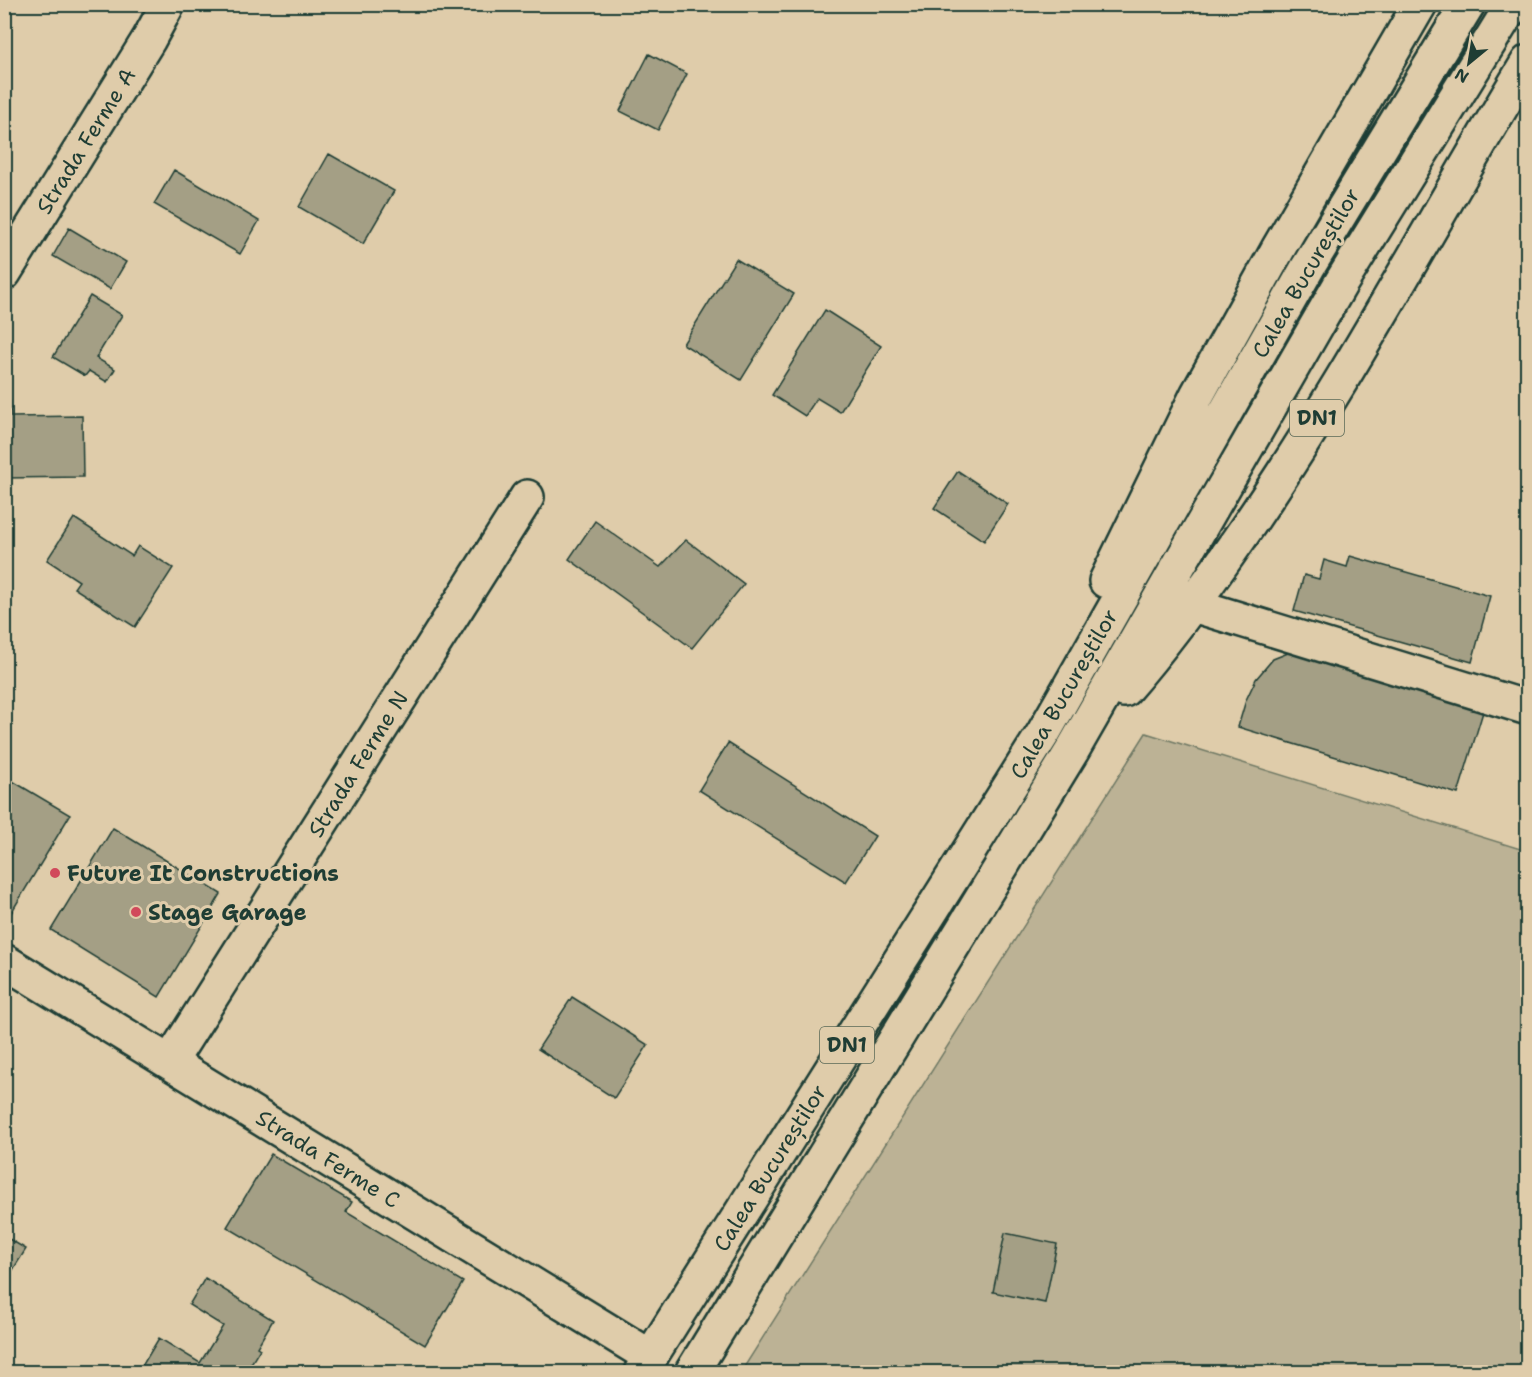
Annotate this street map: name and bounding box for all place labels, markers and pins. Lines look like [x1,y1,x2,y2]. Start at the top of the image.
place label: Future It Constructions [67,859,339,888]
marker: Future It Constructions [48,866,62,880]
place label: Stage Garage [148,898,307,927]
marker: Stage Garage [129,905,143,919]

